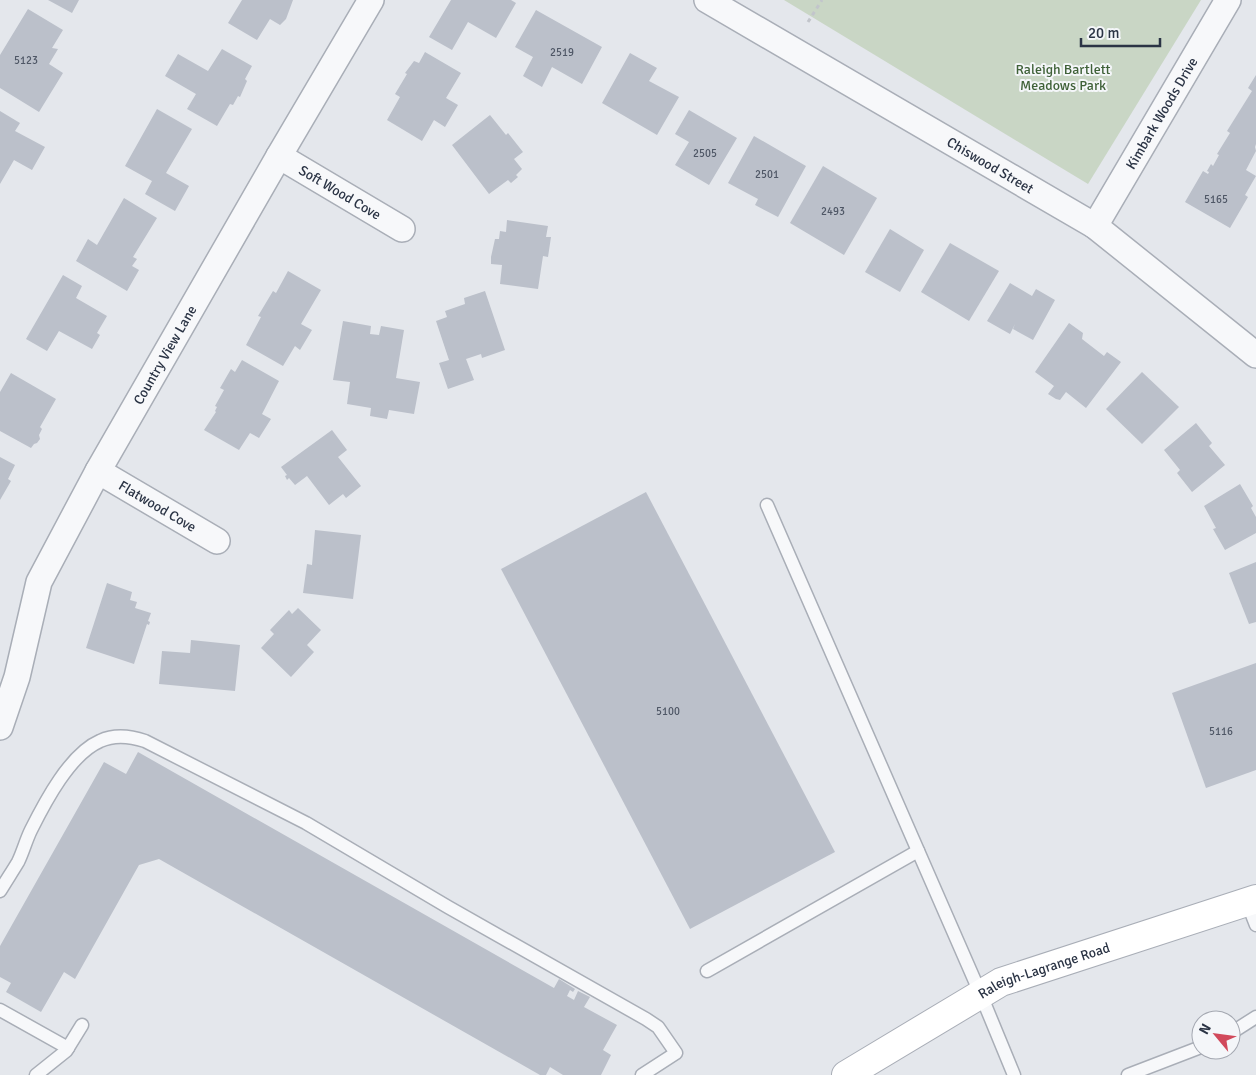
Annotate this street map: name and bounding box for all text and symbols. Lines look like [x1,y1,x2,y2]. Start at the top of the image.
scale bar [1081,15,1160,47]
text: 20 m [1088,24,1119,42]
house number: 2519 [550,46,574,59]
house number: 5123 [14,54,38,67]
street label: Kimbark Woods Drive [1122,54,1201,172]
park label: Raleigh Bartlett Meadows Park [1016,61,1111,94]
street label: Chiswood Street [944,134,1037,197]
house number: 2505 [693,147,717,160]
street label: Soft Wood Cove [296,162,384,224]
house number: 2501 [755,168,779,181]
house number: 5165 [1204,193,1228,206]
house number: 2493 [821,205,845,218]
street label: Country View Lane [130,302,200,408]
street label: Flatwood Cove [115,477,199,536]
house number: 5100 [656,705,680,718]
house number: 5116 [1209,725,1233,738]
street label: Raleigh-Lagrange Road [975,939,1112,1003]
north arrow [1191,1010,1241,1060]
text: N [1195,1021,1215,1037]

